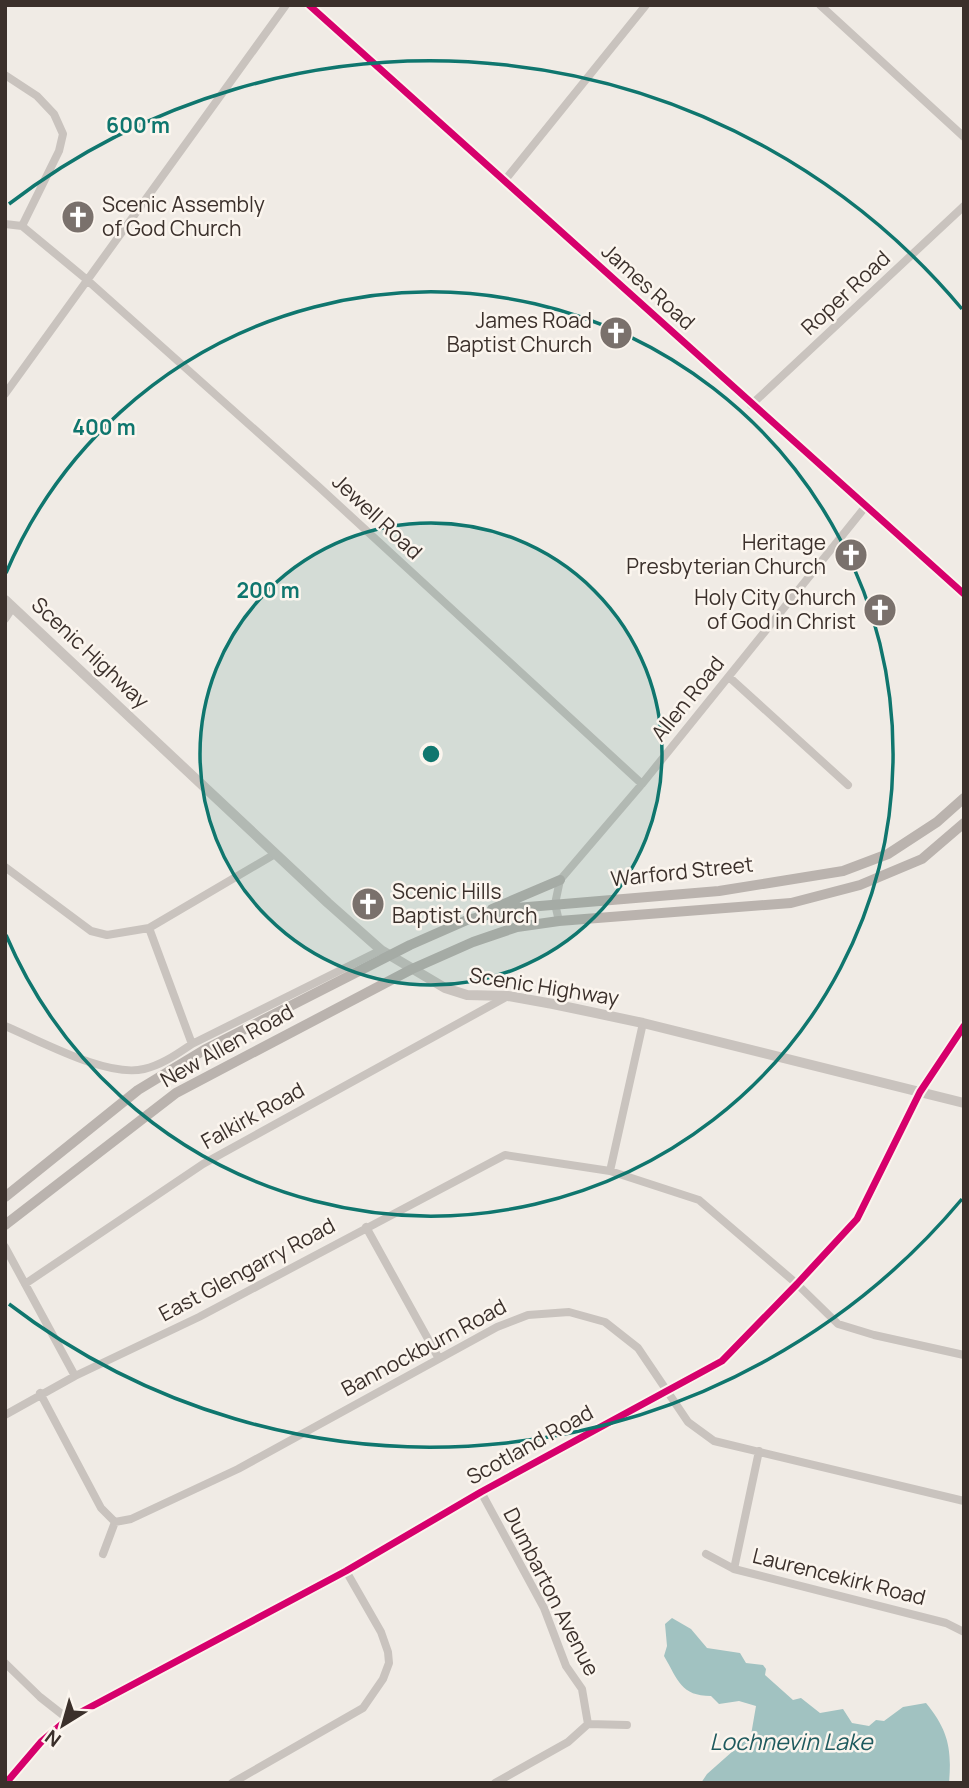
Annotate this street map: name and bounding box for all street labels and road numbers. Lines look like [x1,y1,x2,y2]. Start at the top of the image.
street label: James Road [596,237,701,336]
street label: Roper Road [795,244,896,341]
street label: Jewell Road [327,467,429,565]
street label: Scenic Highway [26,590,156,714]
street label: Allen Road [644,650,730,747]
street label: Warford Street [609,850,754,892]
street label: Scenic Highway [467,960,621,1012]
street label: New Allen Road [155,997,298,1093]
street label: Falkirk Road [196,1075,309,1155]
street label: East Glengarry Road [154,1211,339,1327]
street label: Bannockburn Road [336,1292,511,1402]
street label: Scotland Road [461,1398,598,1490]
street label: Dumbarton Avenue [497,1503,606,1680]
street label: Laurencekirk Road [750,1541,929,1611]

